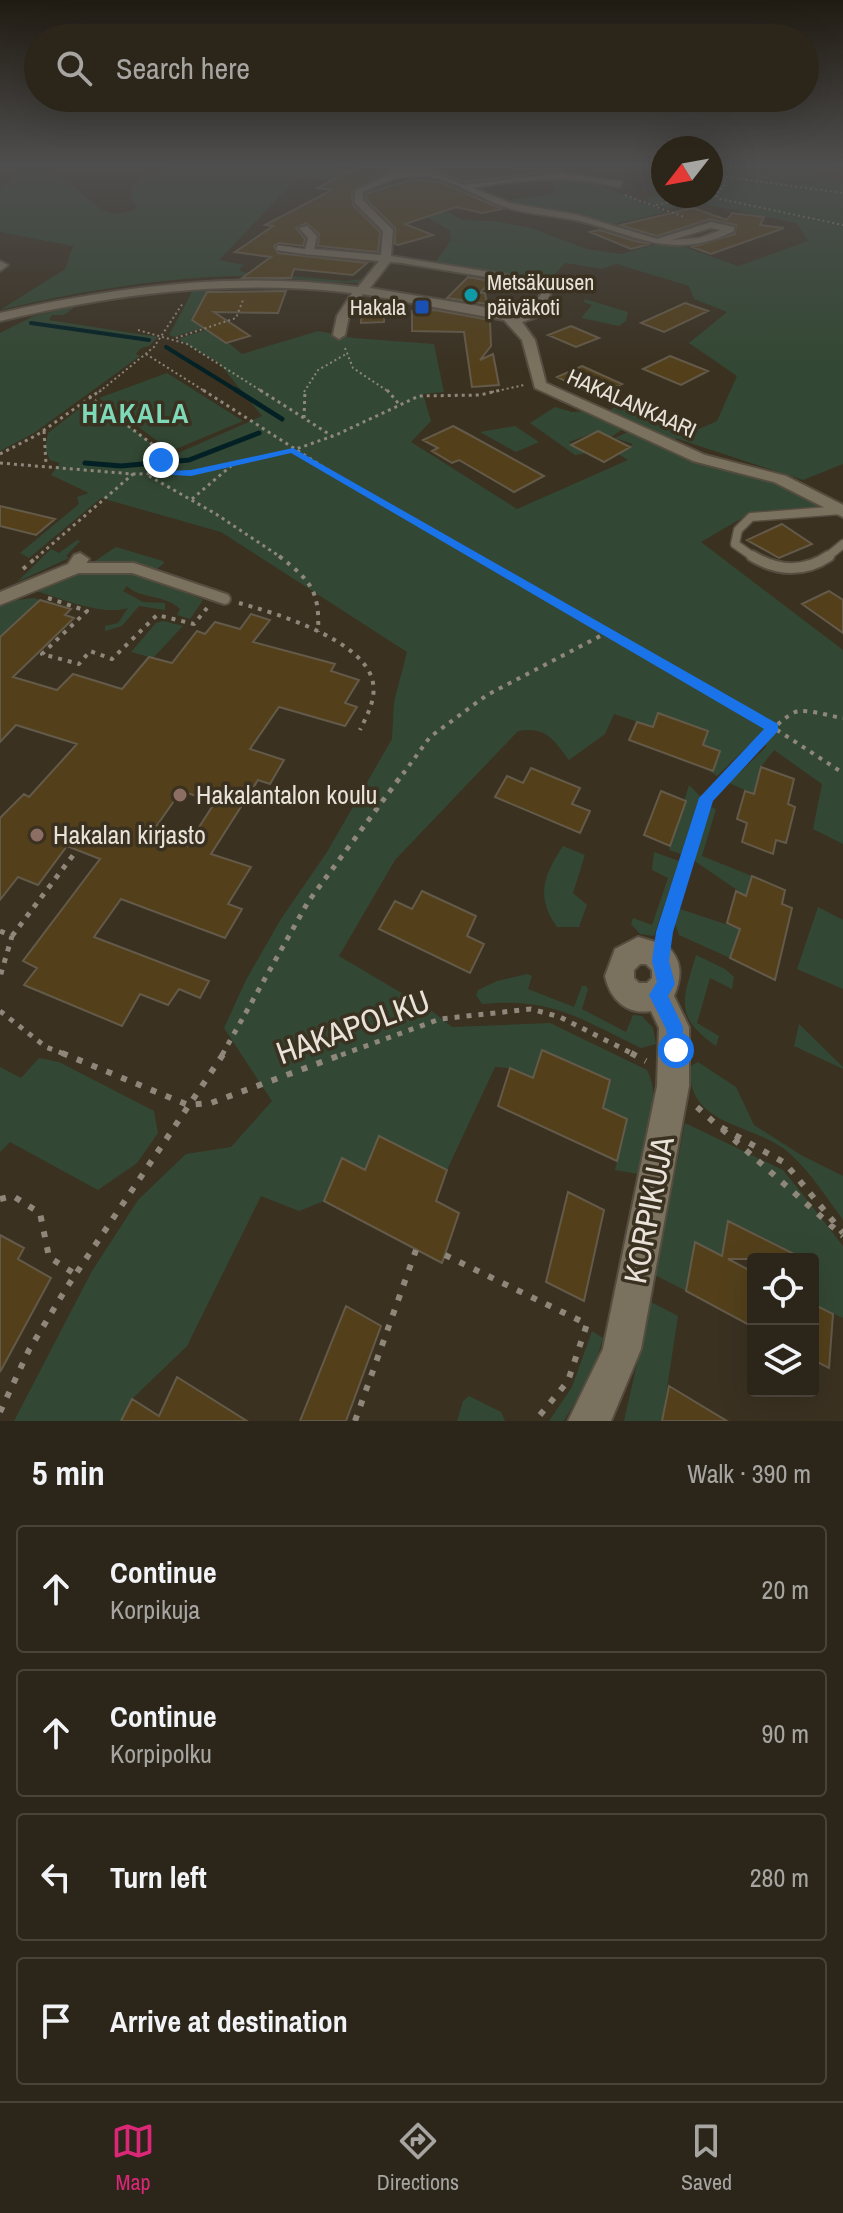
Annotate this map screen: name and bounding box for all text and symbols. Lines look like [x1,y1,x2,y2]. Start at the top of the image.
search box [24,24,819,112]
icon: search [52,46,96,90]
text: Search here [116,48,250,88]
north arrow [651,136,723,208]
place label: Metsäkuusen päiväkoti [487,267,594,322]
marker: Metsäkuusen päiväkoti [462,286,480,304]
place label: Hakala [350,292,406,322]
marker: Hakala [413,298,431,316]
street label: HAKALANKAARI [563,361,701,445]
district label: HAKALA [82,394,190,432]
route end [143,442,179,478]
place label: Hakalantalon koulu [196,777,377,812]
marker: Hakalantalon koulu [171,786,189,804]
place label: Hakalan kirjasto [53,817,206,852]
marker: Hakalan kirjasto [28,826,46,844]
street label: HAKAPOLKU [270,979,436,1074]
route start [658,1032,694,1068]
street label: KORPIKUJA [613,1132,684,1287]
map controls [747,1253,819,1397]
button: locate [747,1253,819,1325]
button: layers [747,1325,819,1397]
text: 5 min [32,1450,105,1496]
text: Walk · 390 m [687,1456,811,1491]
text: Continue [110,1552,217,1592]
icon: ahead [34,1567,78,1611]
text: 20 m [762,1572,809,1607]
text: Korpikuja [110,1592,200,1627]
text: Continue [110,1696,217,1736]
icon: ahead [34,1711,78,1755]
text: 90 m [762,1716,809,1751]
text: Korpipolku [110,1736,212,1771]
icon: left [34,1855,78,1899]
text: Turn left [110,1857,207,1897]
text: 280 m [750,1860,809,1895]
icon: arrive [34,1999,78,2043]
text: Arrive at destination [110,2001,348,2041]
tab: Map [111,2119,155,2197]
tab: Directions [377,2119,459,2197]
tab: Saved [681,2119,732,2197]

